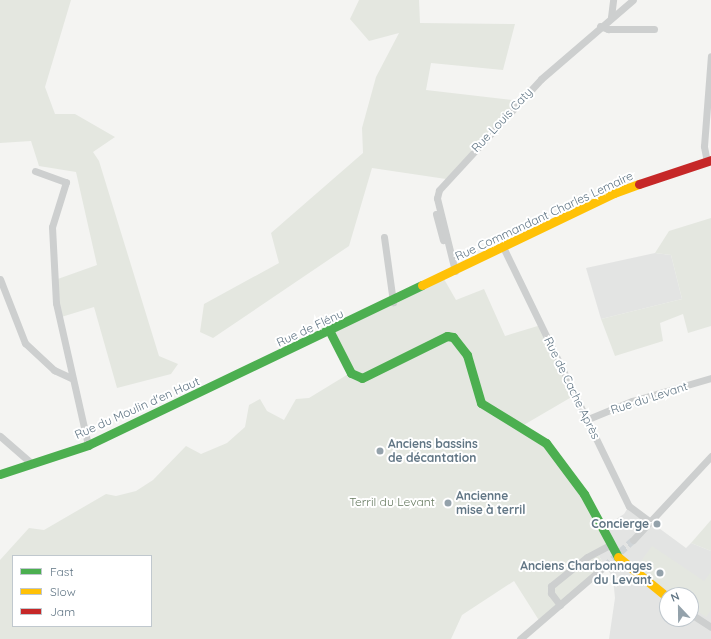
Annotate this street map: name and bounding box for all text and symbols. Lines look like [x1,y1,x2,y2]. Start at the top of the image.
street label: Rue Louis Caty [469,85,535,155]
street label: Rue Commandant Charles Lemaire [453,168,635,264]
street label: Rue de Flénu [274,306,346,350]
street label: Rue de Cache Après [541,334,603,442]
street label: Rue du Moulin d'en Haut [72,374,202,442]
street label: Rue du Levant [609,379,689,417]
place label: Anciens bassins de décantation [388,437,478,465]
marker: Anciens bassins de décantation [375,446,385,456]
place label: Ancienne mise à terril [456,489,525,517]
park label: Terril du Levant [349,495,435,509]
marker: Ancienne mise à terril [443,498,453,508]
place label: Concierge [591,517,649,531]
marker: Concierge [652,519,662,529]
legend [12,555,152,627]
place label: Anciens Charbonnages du Levant [520,559,652,587]
text: Fast [50,564,74,579]
marker: Anciens Charbonnages du Levant [655,568,665,578]
text: Slow [50,584,76,599]
north arrow [659,587,699,627]
text: N [669,589,681,605]
text: Jam [50,604,75,619]

